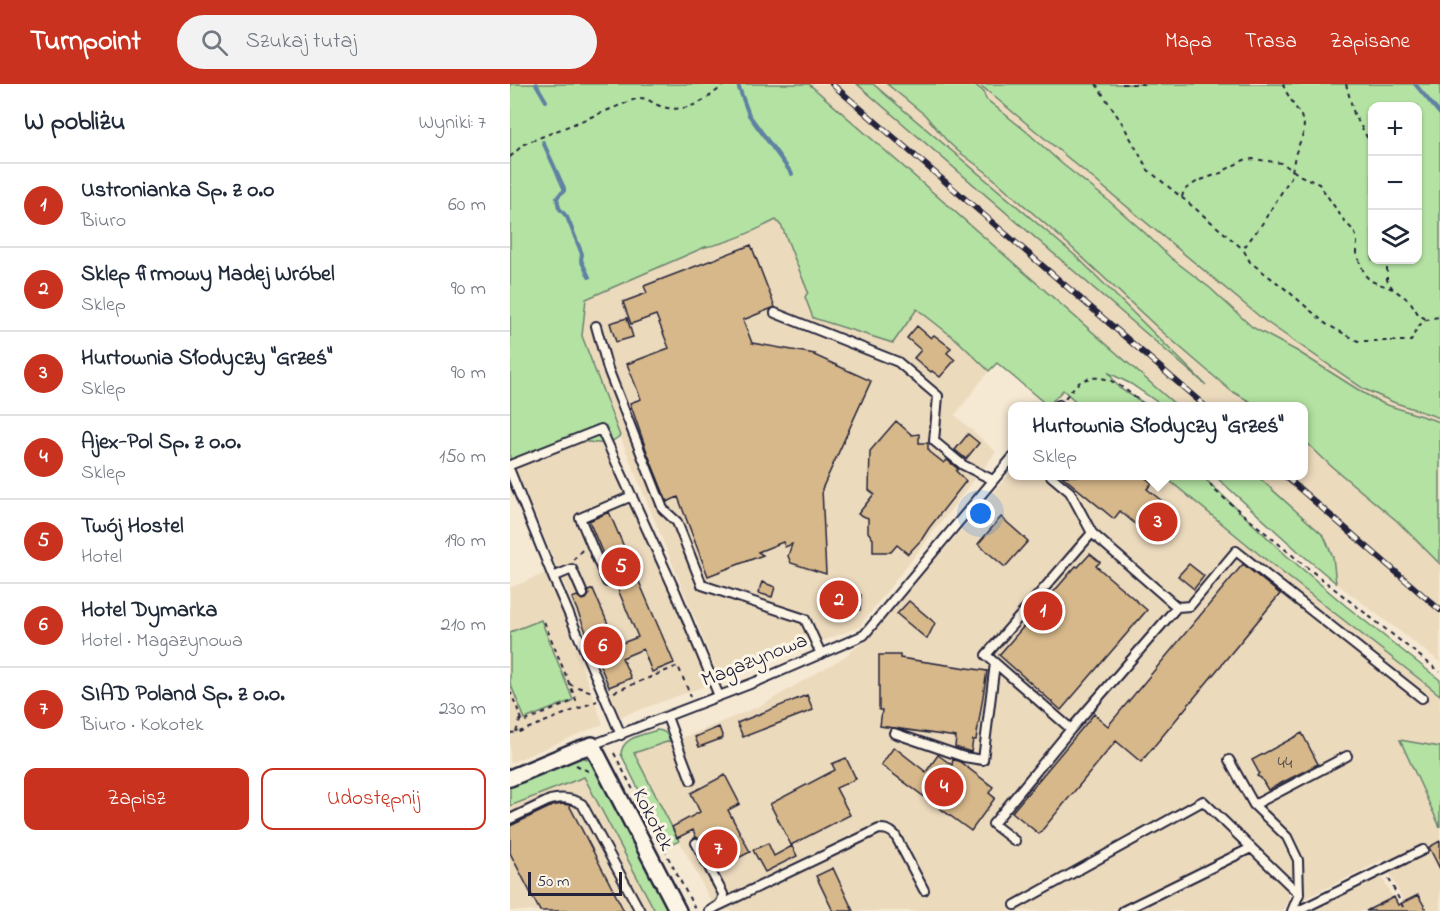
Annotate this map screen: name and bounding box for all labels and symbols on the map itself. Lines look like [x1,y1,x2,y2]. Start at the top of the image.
your location [966,499,995,528]
pin: 3 [1138,500,1178,544]
pin: 5 [602,544,640,590]
pin: 2 [820,578,858,622]
pin: 1 [1024,588,1062,634]
pin: 6 [584,624,622,668]
street label: Magazynowa [697,626,813,698]
house number: 44 [1278,751,1293,777]
pin: 4 [924,764,964,810]
street label: Kokotek [624,784,681,857]
pin: 7 [698,826,738,872]
scale bar [528,869,622,896]

